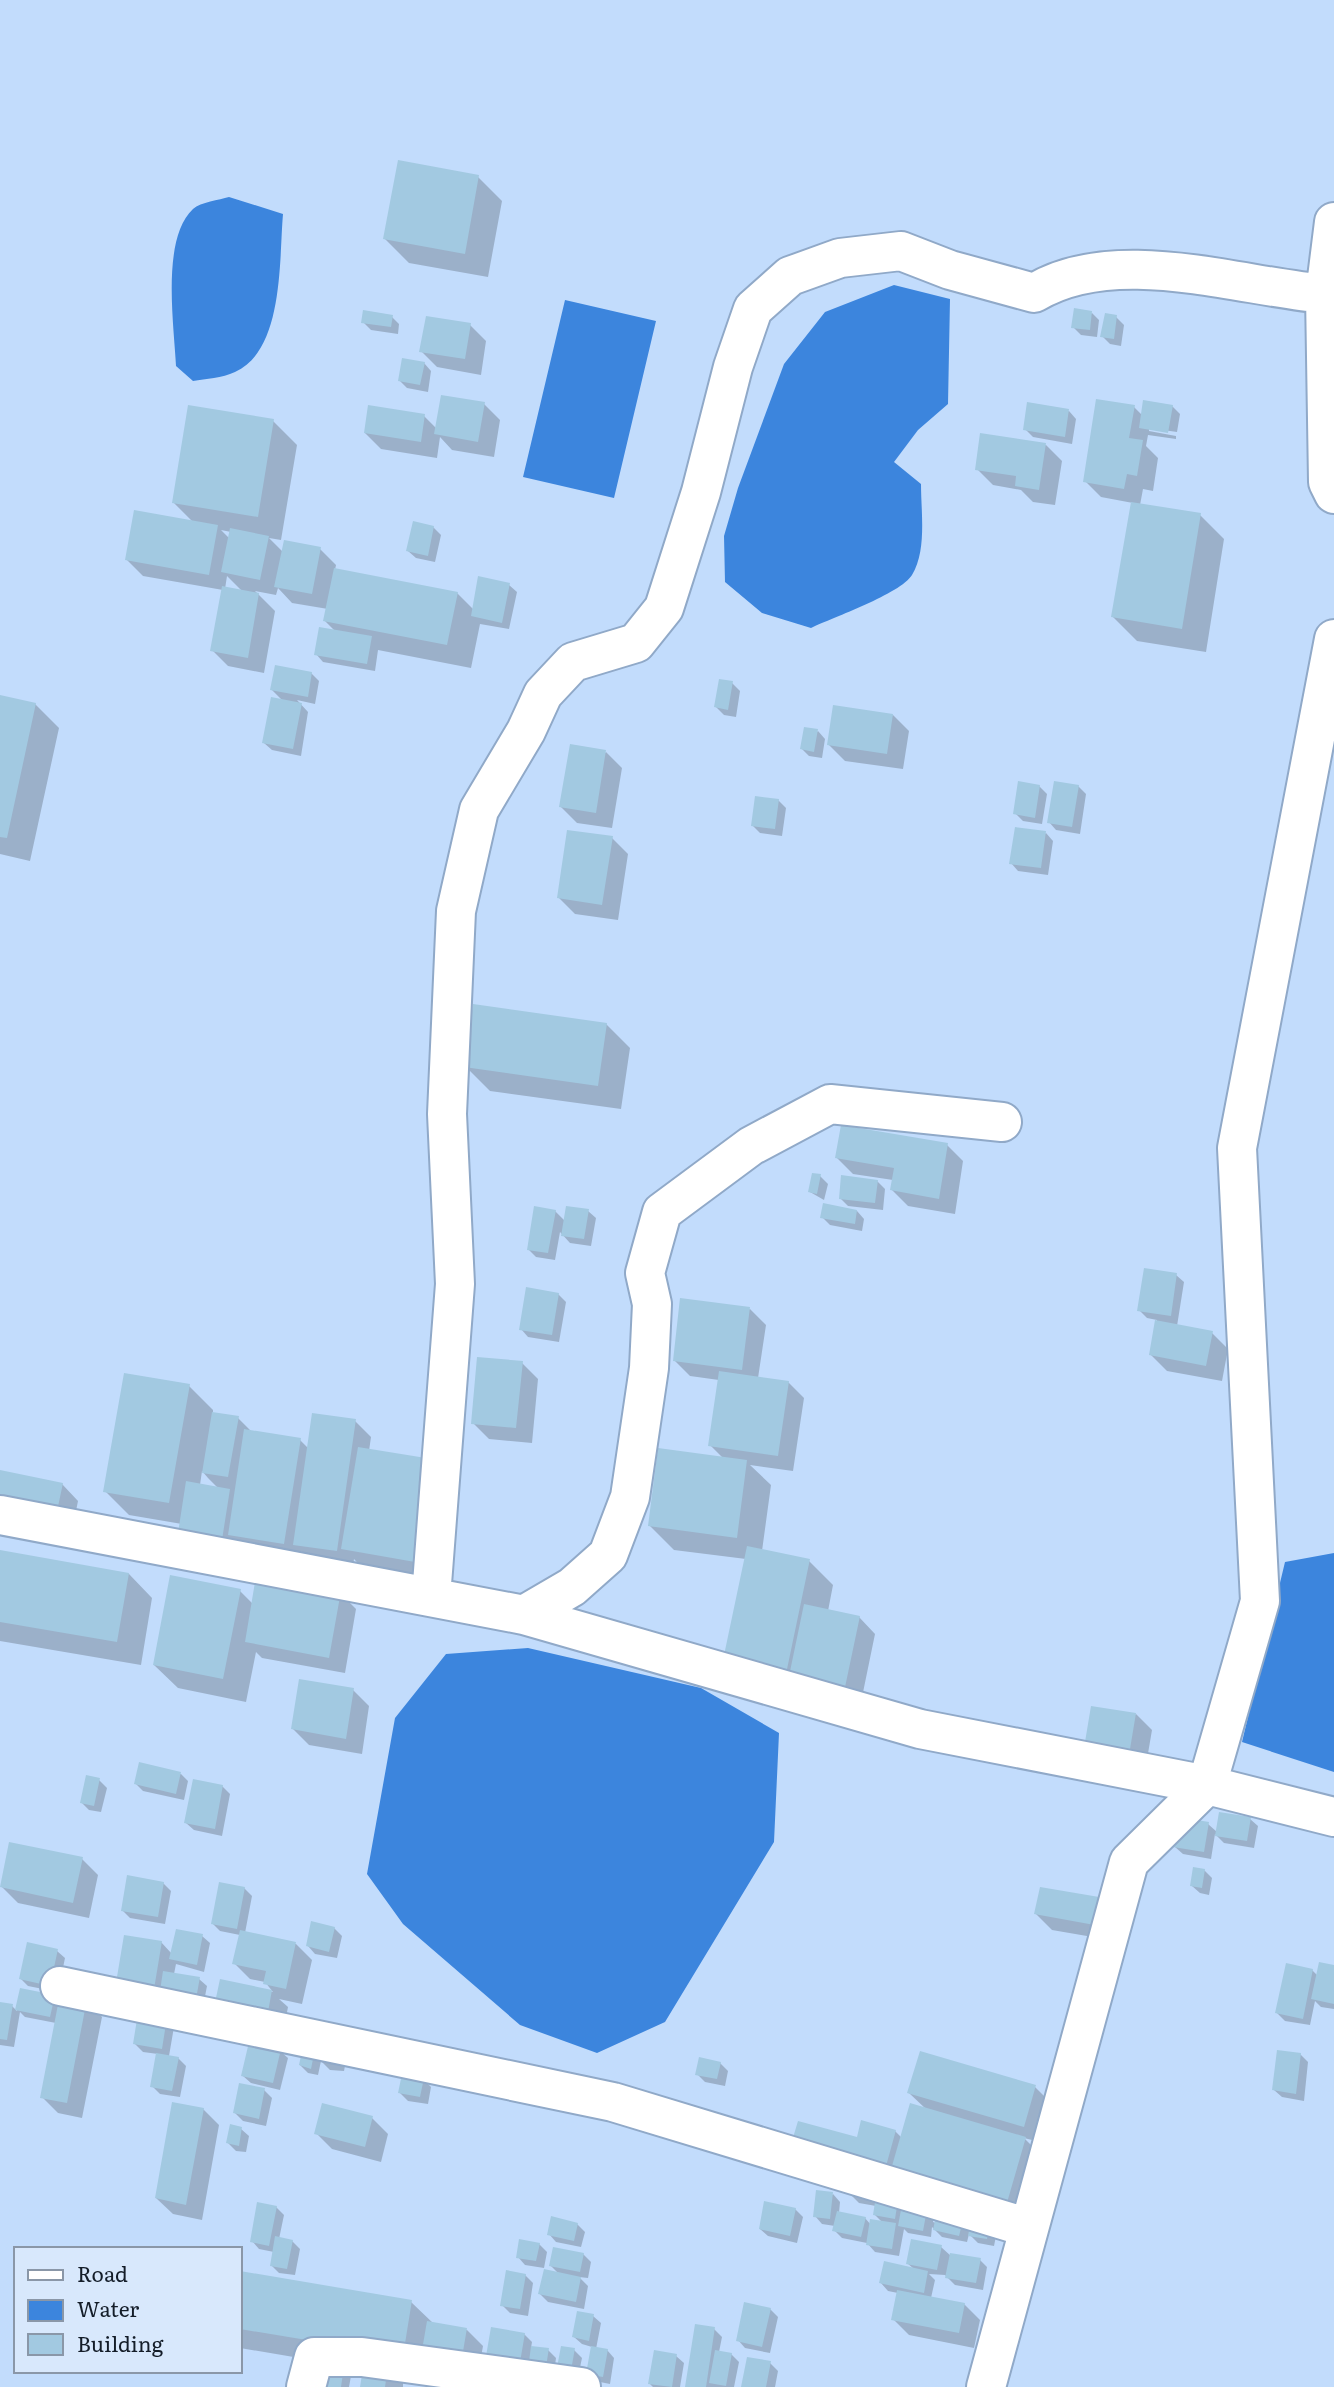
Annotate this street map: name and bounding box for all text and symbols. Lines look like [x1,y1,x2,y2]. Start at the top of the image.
legend [14,2247,242,2373]
text: Road [77,2257,128,2288]
text: Water [77,2292,139,2323]
text: Building [77,2327,164,2358]

